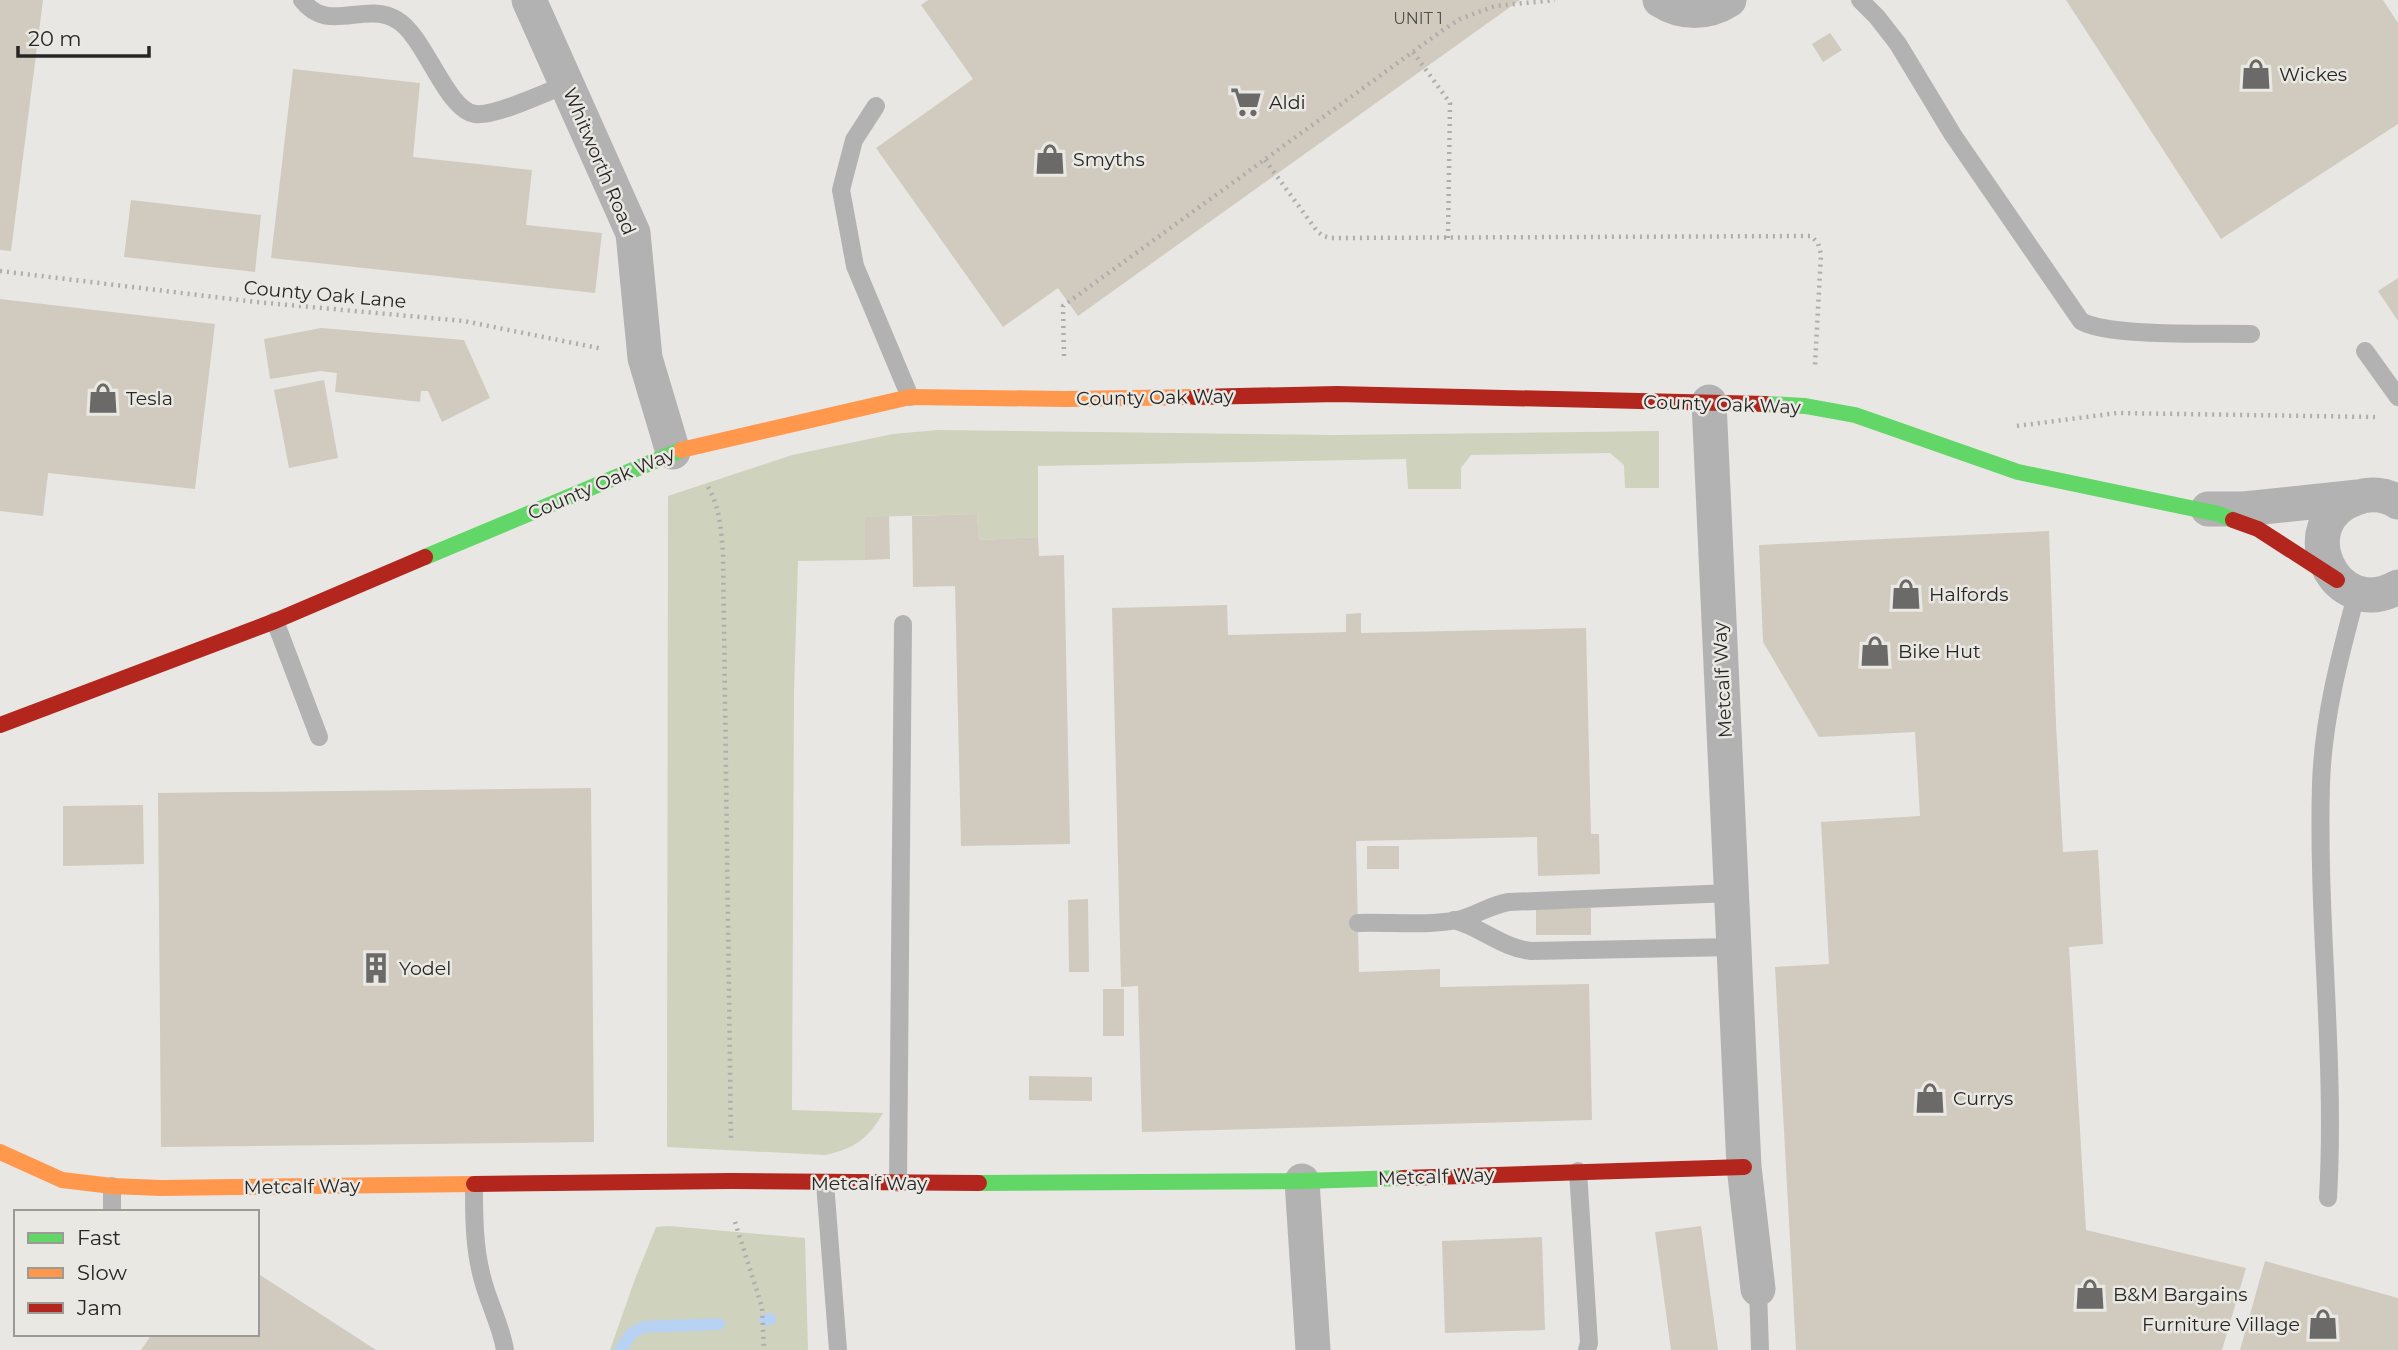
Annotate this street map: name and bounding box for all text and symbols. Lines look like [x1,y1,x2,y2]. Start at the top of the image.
house number: UNIT 1 [1393,9,1443,28]
scale bar [18,14,149,58]
text: 20 m [28,26,82,51]
shop icon: Wickes [2239,57,2273,91]
place label: Wickes [2279,63,2347,86]
street label: Whitworth Road [558,84,641,238]
supermarket icon: Aldi [1229,85,1263,119]
place label: Aldi [1269,91,1306,114]
shop icon: Smyths [1033,142,1067,176]
place label: Smyths [1073,148,1145,171]
street label: County Oak Lane [243,276,407,313]
shop icon: Tesla [86,381,120,415]
street label: County Oak Way [1076,385,1235,410]
place label: Tesla [126,387,173,410]
street label: County Oak Way [1643,390,1802,419]
street label: County Oak Way [524,442,679,525]
shop icon: Halfords [1889,577,1923,611]
place label: Halfords [1929,583,2009,606]
street label: Metcalf Way [1708,620,1737,739]
shop icon: Bike Hut [1858,634,1892,668]
place label: Bike Hut [1898,640,1981,663]
building icon: Yodel [359,951,393,985]
place label: Yodel [399,957,451,980]
shop icon: Currys [1913,1081,1947,1115]
place label: Currys [1953,1087,2013,1110]
street label: Metcalf Way [1377,1163,1495,1190]
street label: Metcalf Way [811,1172,928,1195]
street label: Metcalf Way [244,1174,361,1199]
legend [14,1210,259,1336]
text: Fast [77,1225,121,1250]
text: Slow [77,1260,127,1285]
shop icon: B&M Bargains [2073,1277,2107,1311]
place label: B&M Bargains [2113,1283,2248,1306]
text: Jam [76,1295,122,1320]
shop icon: Furniture Village [2306,1307,2340,1341]
place label: Furniture Village [2142,1313,2300,1336]

